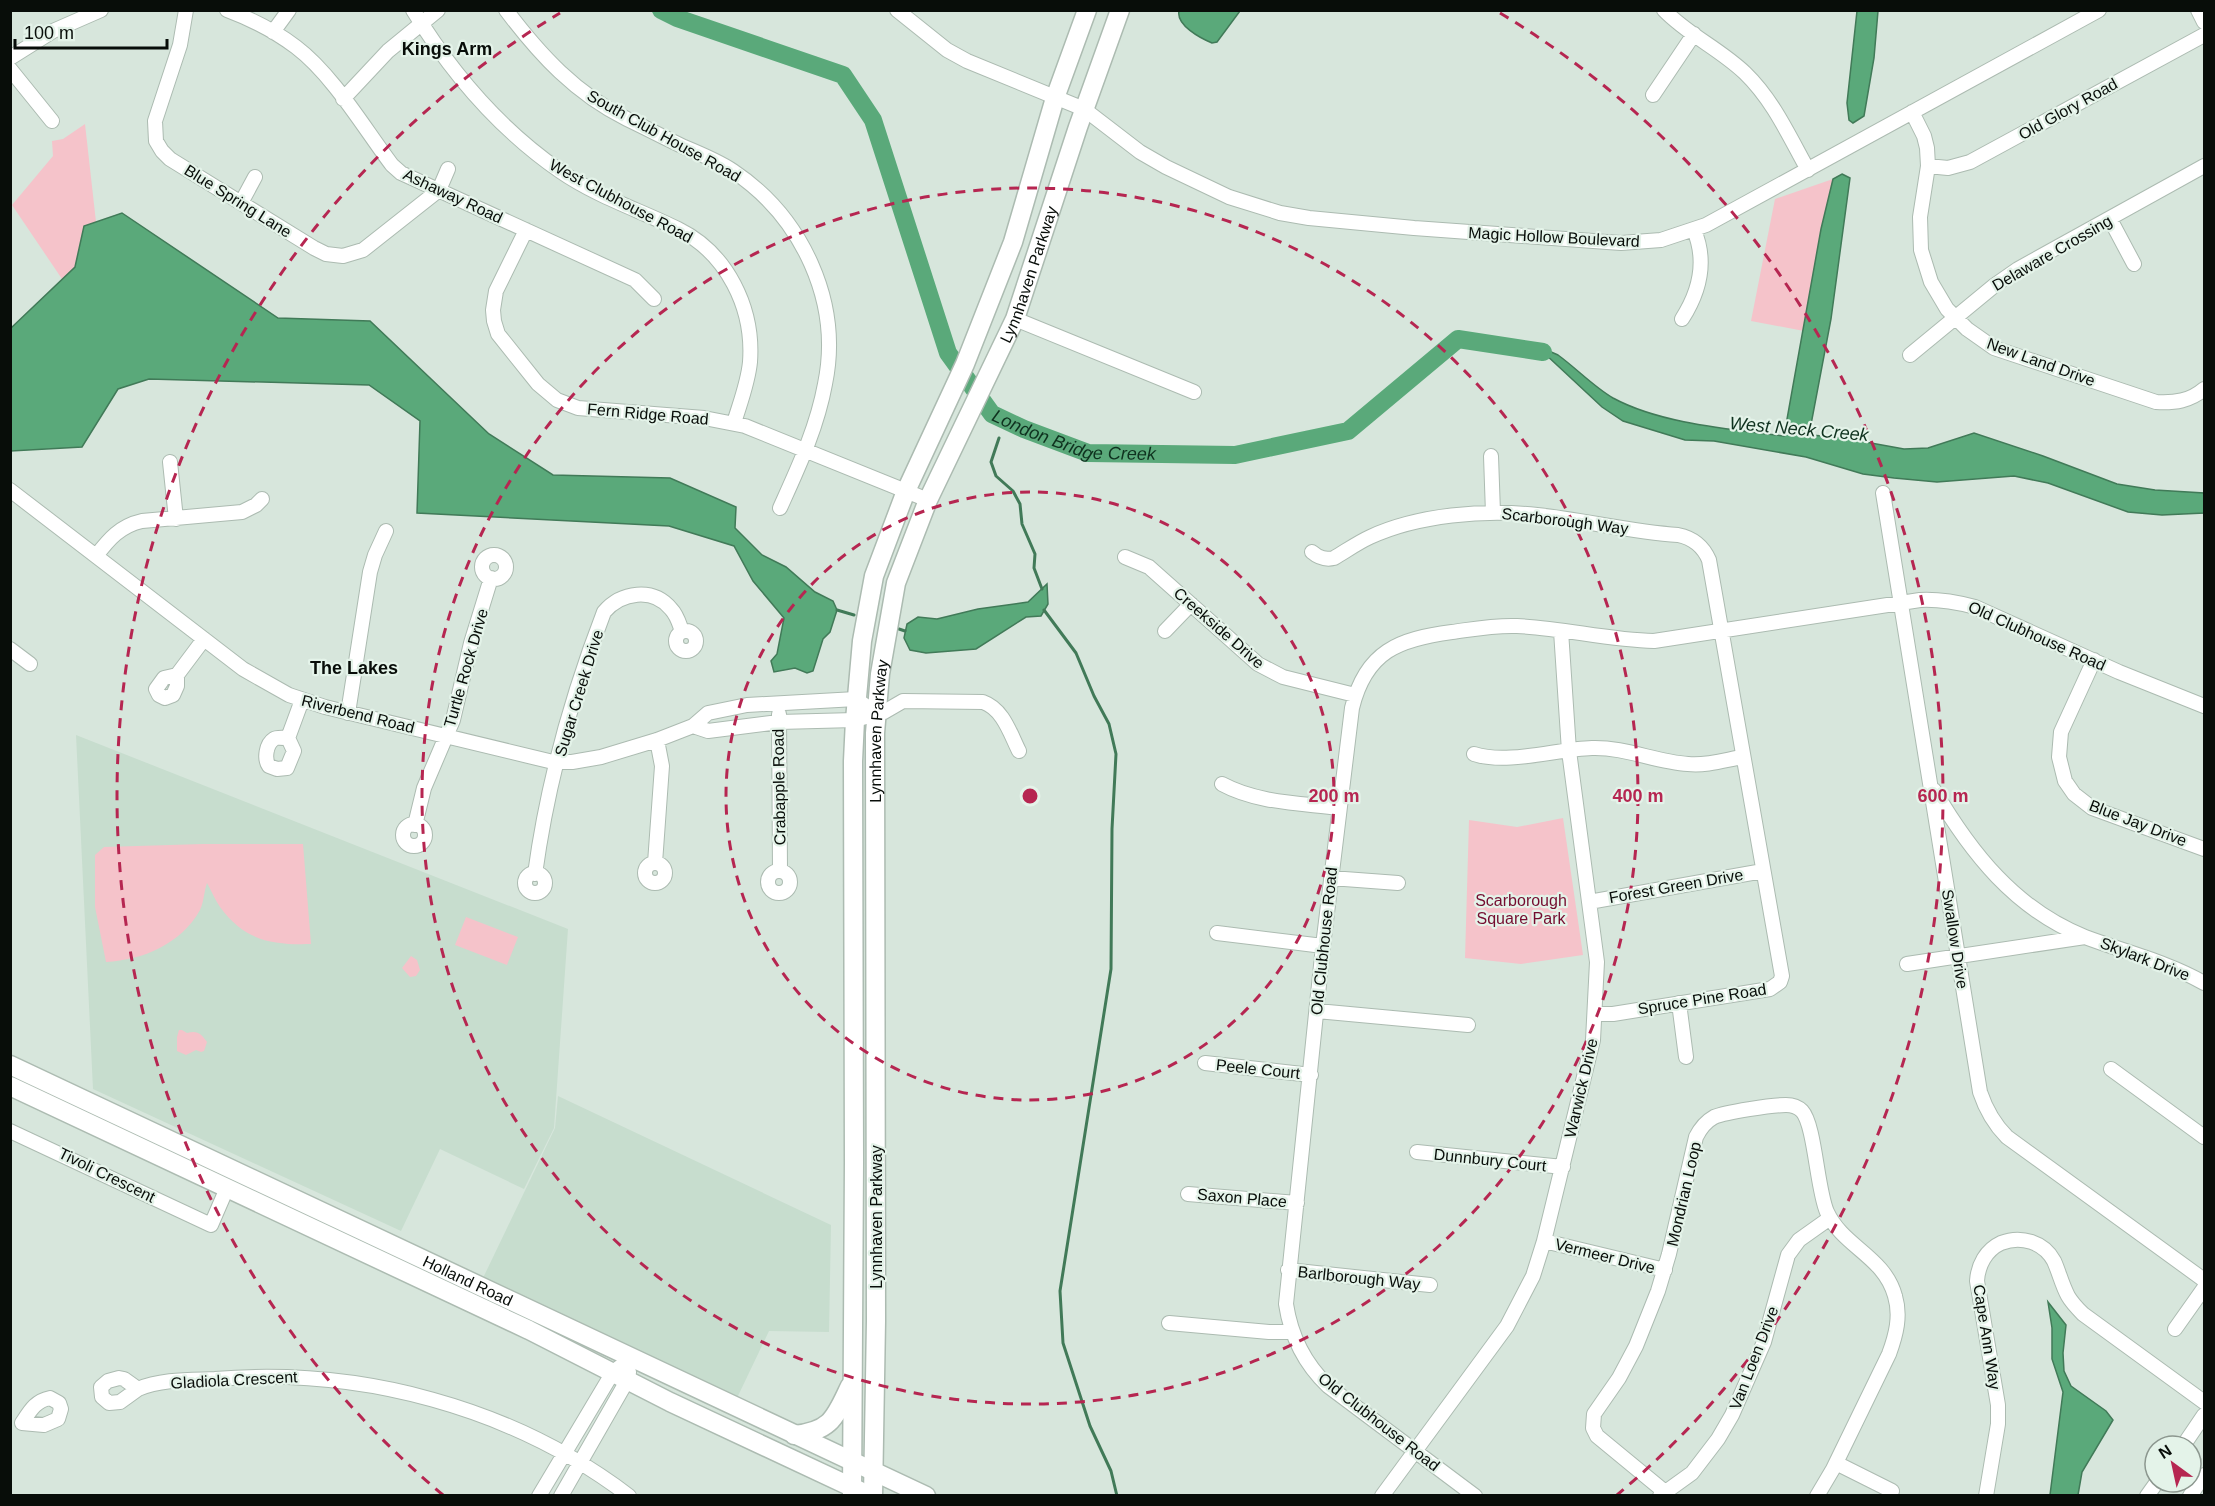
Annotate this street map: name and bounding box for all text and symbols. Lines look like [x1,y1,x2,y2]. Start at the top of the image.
scale bar [15,12,166,50]
text: 100 m [24,23,74,43]
district label: Kings Arm [402,39,492,59]
street label: Old Glory Road [2016,75,2120,143]
street label: South Club House Road [584,87,744,185]
street label: West Clubhouse Road [546,156,696,246]
street label: Blue Spring Lane [181,161,295,241]
street label: Ashaway Road [401,166,505,226]
street label: Lynnhaven Parkway [996,204,1060,345]
street label: Delaware Crossing [1989,212,2115,294]
street label: Magic Hollow Boulevard [1468,224,1640,250]
street label: New Land Drive [1985,335,2097,389]
street label: Fern Ridge Road [587,400,709,428]
water label: London Bridge Creek [989,406,1157,464]
water label: West Neck Creek [1729,413,1870,445]
street label: Scarborough Way [1501,505,1629,537]
street label: Creekside Drive [1170,584,1268,672]
street label: Old Clubhouse Road [1966,598,2108,674]
street label: Turtle Rock Drive [441,606,491,729]
street label: Sugar Creek Drive [552,627,606,758]
district label: The Lakes [310,658,398,678]
street label: Lynnhaven Parkway [866,658,891,803]
street label: Riverbend Road [300,692,416,736]
street label: Crabapple Road [769,729,789,845]
centre of rings [1020,786,1040,806]
text: 200 m [1308,786,1360,806]
text: 400 m [1612,786,1664,806]
text: 600 m [1917,786,1969,806]
street label: Blue Jay Drive [2087,797,2189,849]
street label: Old Clubhouse Road [1308,866,1340,1016]
street label: Forest Green Drive [1608,866,1745,906]
street label: Swallow Drive [1939,888,1971,990]
park label: Scarborough Square Park [1475,892,1567,927]
street label: Skylark Drive [2098,934,2192,984]
street label: Spruce Pine Road [1637,980,1767,1018]
street label: Warwick Drive [1561,1036,1601,1139]
street label: Peele Court [1215,1056,1301,1082]
street label: Mondrian Loop [1664,1140,1704,1248]
street label: Tivoli Crescent [56,1144,159,1206]
street label: Lynnhaven Parkway [868,1145,885,1289]
street label: Dunnbury Court [1433,1146,1548,1174]
street label: Saxon Place [1197,1186,1288,1210]
street label: Vermeer Drive [1553,1235,1657,1277]
street label: Holland Road [420,1252,515,1309]
street label: Barlborough Way [1297,1263,1421,1293]
street label: Cape Ann Way [1970,1283,2004,1391]
street label: Van Loen Drive [1727,1304,1782,1412]
street label: Gladiola Crescent [170,1368,298,1392]
street label: Old Clubhouse Road [1315,1370,1443,1474]
north arrow [2143,1434,2203,1494]
text: N [2156,1442,2175,1462]

